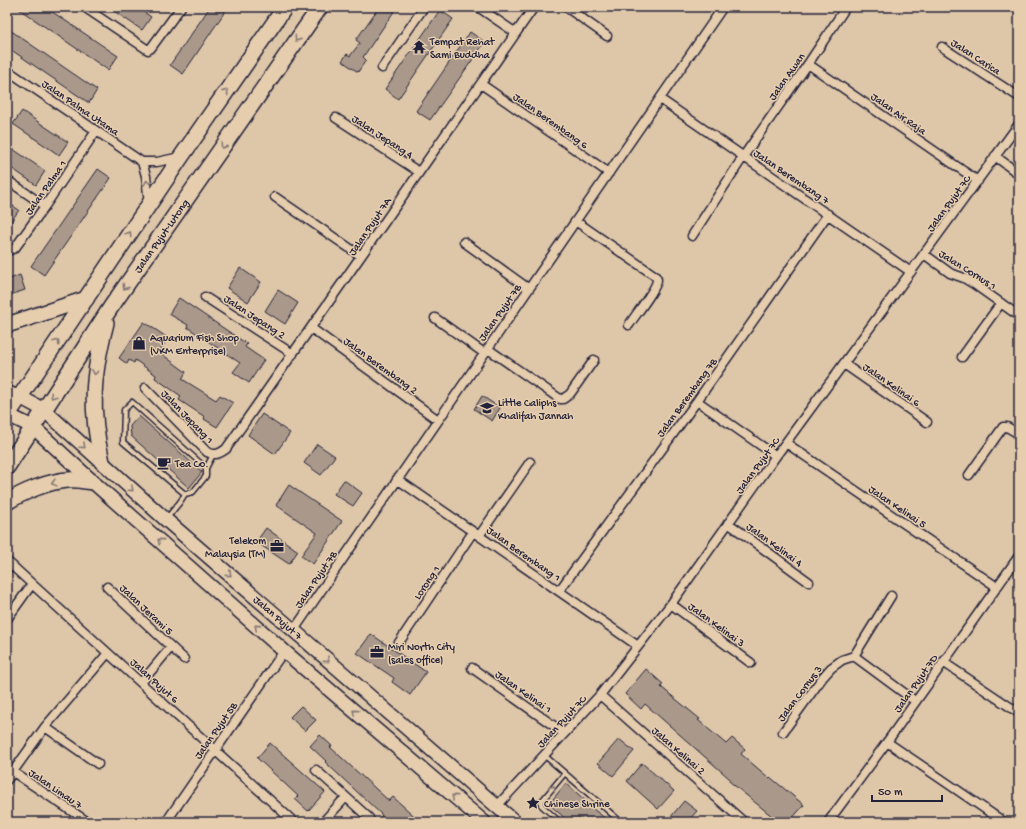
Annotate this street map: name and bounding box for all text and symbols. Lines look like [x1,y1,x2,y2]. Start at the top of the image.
one-way arrow [294,35,302,42]
place label: Tempat Rehat Sami Buddha [429,37,496,62]
street label: Jalan Carica [948,37,1003,79]
temple icon: Tempat Rehat Sami Buddha [411,39,427,55]
street label: Jalan Awan [767,51,809,103]
street label: Jalan Palma Utama [39,78,121,139]
one-way arrow [221,89,228,96]
street label: Jalan Berembang 6 [510,91,590,152]
street label: Jalan Air Raja [868,91,929,139]
street label: Jalan Jepang 4 [349,113,415,162]
one-way arrow [220,142,228,149]
street label: Jalan Berembang 7 [751,148,831,208]
street label: Jalan Palma 1 [23,159,70,218]
street label: Jalan Pujut 7C [925,173,975,235]
one-way arrow [142,180,151,186]
street label: Jalan Pujut 7A [347,195,395,258]
street label: Jalan Pujut-Lutong [133,198,192,276]
one-way arrow [125,231,132,238]
street label: Jalan Cornus 1 [936,248,998,293]
street label: Jalan Pujut 7B [477,282,525,344]
one-way arrow [122,283,130,290]
street label: Jalan Jepang 2 [221,293,287,342]
place label: Aquarium Fish Shop (VKM Enterprise) [150,333,239,358]
shop icon: Aquarium Fish Shop (VKM Enterprise) [131,335,147,351]
street label: Jalan Berembang 2 [341,336,420,398]
one-way arrow [52,339,60,346]
street label: Jalan Berembang 7B [655,356,720,440]
street label: Jalan Kelinai 6 [860,362,922,410]
one-way arrow [91,369,100,375]
street label: Jalan Jepang 1 [158,388,215,447]
one-way arrow [51,391,58,398]
place label: Little Caliphs Khalifah Jannah [498,398,573,423]
school or university icon: Little Caliphs Khalifah Jannah [479,400,495,416]
street label: Jalan Pujut 7C [734,435,784,497]
one-way arrow [79,441,86,448]
cafe icon: Tea Co. [156,455,172,471]
place label: Tea Co. [174,459,209,471]
one-way arrow [51,478,58,487]
one-way arrow [126,484,134,491]
street label: Jalan Kelinai 5 [866,484,928,531]
street label: Jalan Kelinai 4 [743,521,805,570]
street label: Jalan Berembang 1 [484,525,562,585]
place label: Telekom Malaysia (TM) [205,536,266,561]
office icon: Telekom Malaysia (TM) [269,538,285,554]
one-way arrow [157,539,164,546]
street label: Jalan Pujut 7B [293,549,340,611]
street label: Lorong 1 [412,564,443,602]
one-way arrow [225,569,232,576]
street label: Jalan Jerami 5 [117,583,175,638]
street label: Jalan Pujut 7 [250,594,304,643]
street label: Jalan Kelinai 3 [685,601,747,650]
one-way arrow [254,624,262,632]
place label: Miri North City (sales office) [388,642,456,667]
office icon: Miri North City (sales office) [369,644,385,660]
street label: Jalan Pujut 7D [892,652,941,715]
one-way arrow [322,655,330,662]
street label: Jalan Pujut 6 [127,657,180,706]
street label: Jalan Cornus 3 [776,664,826,724]
street label: Jalan Kelinai 1 [493,669,553,716]
street label: Jalan Pujut 7C [535,693,590,751]
street label: Jalan Pujut 5B [193,700,241,762]
one-way arrow [353,710,360,717]
street label: Jalan Kelinai 2 [649,725,707,778]
street label: Jalan Limau 7 [26,767,84,812]
scale bar [872,777,942,803]
one-way arrow [549,785,556,792]
text: 50 m [878,786,903,800]
one-way arrow [451,794,459,801]
place icon: Chinese Shrine [525,795,541,811]
place label: Chinese Shrine [544,799,610,811]

